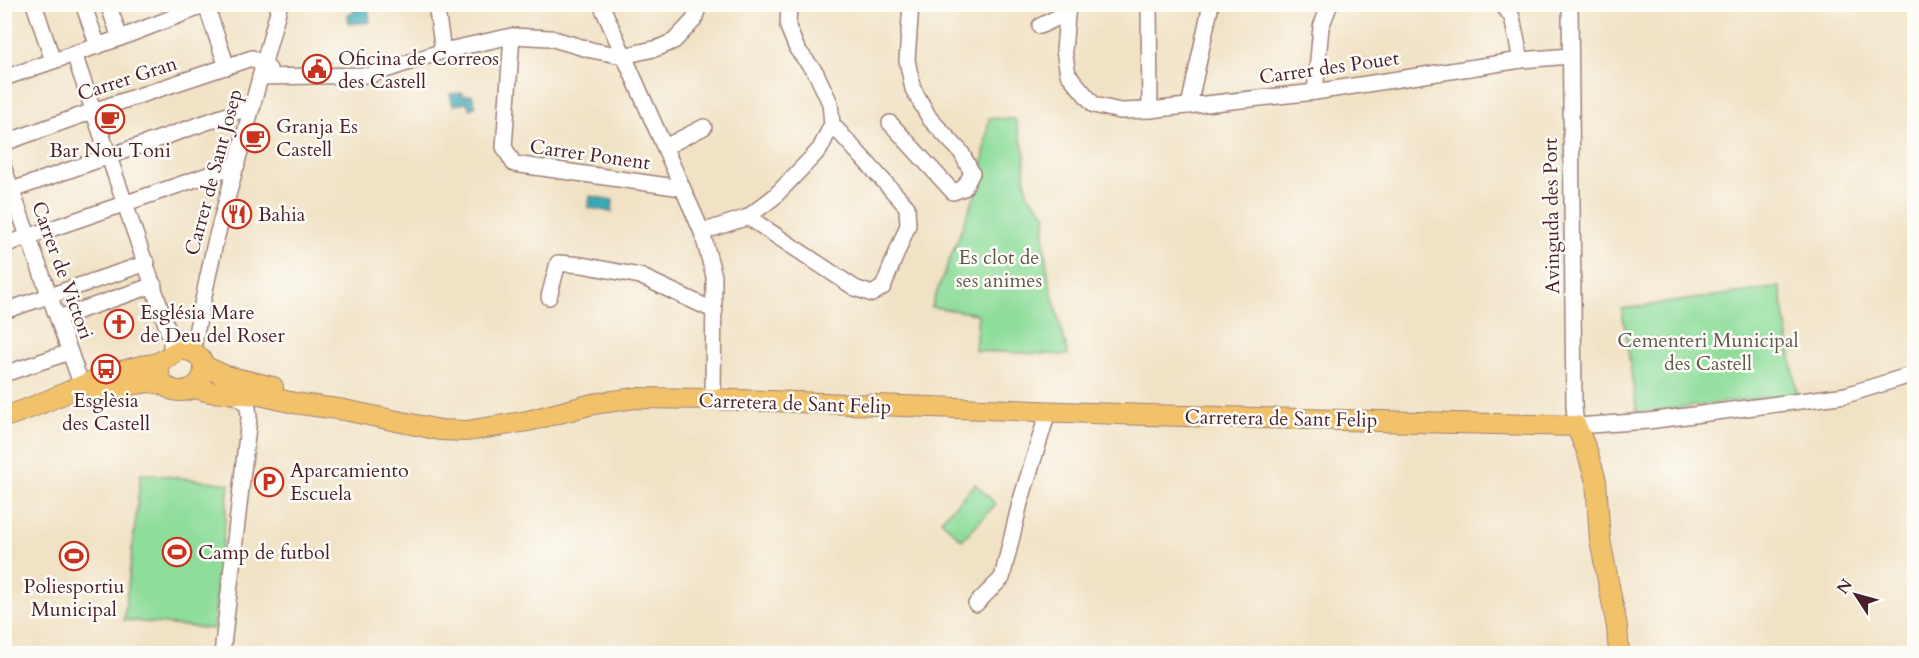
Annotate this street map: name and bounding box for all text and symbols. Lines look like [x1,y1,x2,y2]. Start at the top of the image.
street label: Carrer des Pouet [1257,44,1401,91]
place label: Oficina de Correos des Castell [338,45,499,95]
street label: Carrer Gran [74,49,181,107]
public building icon: Oficina de Correos des Castell [301,53,333,85]
street label: Carrer de Sant Josep [178,86,249,258]
cafe icon: Bar Nou Toni [94,103,126,135]
place label: Granja Es Castell [276,113,358,163]
cafe icon: Granja Es Castell [239,122,271,154]
street label: Carrer Ponent [528,133,652,176]
place label: Bar Nou Toni [49,137,171,164]
street label: Avinguda des Port [1537,137,1566,294]
street label: Carrer de Victori [25,197,100,343]
restaurant icon: Bahia [221,198,253,230]
place label: Bahia [258,201,306,228]
park label: Es clot de ses animes [956,244,1042,294]
place label: Església Mare de Deu del Roser [140,299,285,349]
church icon: Església Mare de Deu del Roser [103,308,135,340]
park label: Cementeri Municipal des Castell [1617,327,1799,377]
bus stop icon: Esglèsia des Castell [90,353,122,385]
place label: Esglèsia des Castell [62,387,150,437]
street label: Carretera de Sant Felip [698,387,892,420]
street label: Carretera de Sant Felip [1184,403,1378,434]
place label: Aparcamiento Escuela [290,457,409,507]
parking icon: Aparcamiento Escuela [253,466,285,498]
sports icon: Camp de futbol [161,536,193,568]
place label: Camp de futbol [198,539,330,566]
sports icon: Poliesportiu Municipal [58,540,90,572]
north arrow [1826,565,1886,625]
place label: Poliesportiu Municipal [24,573,124,623]
text: N [1832,575,1858,599]

